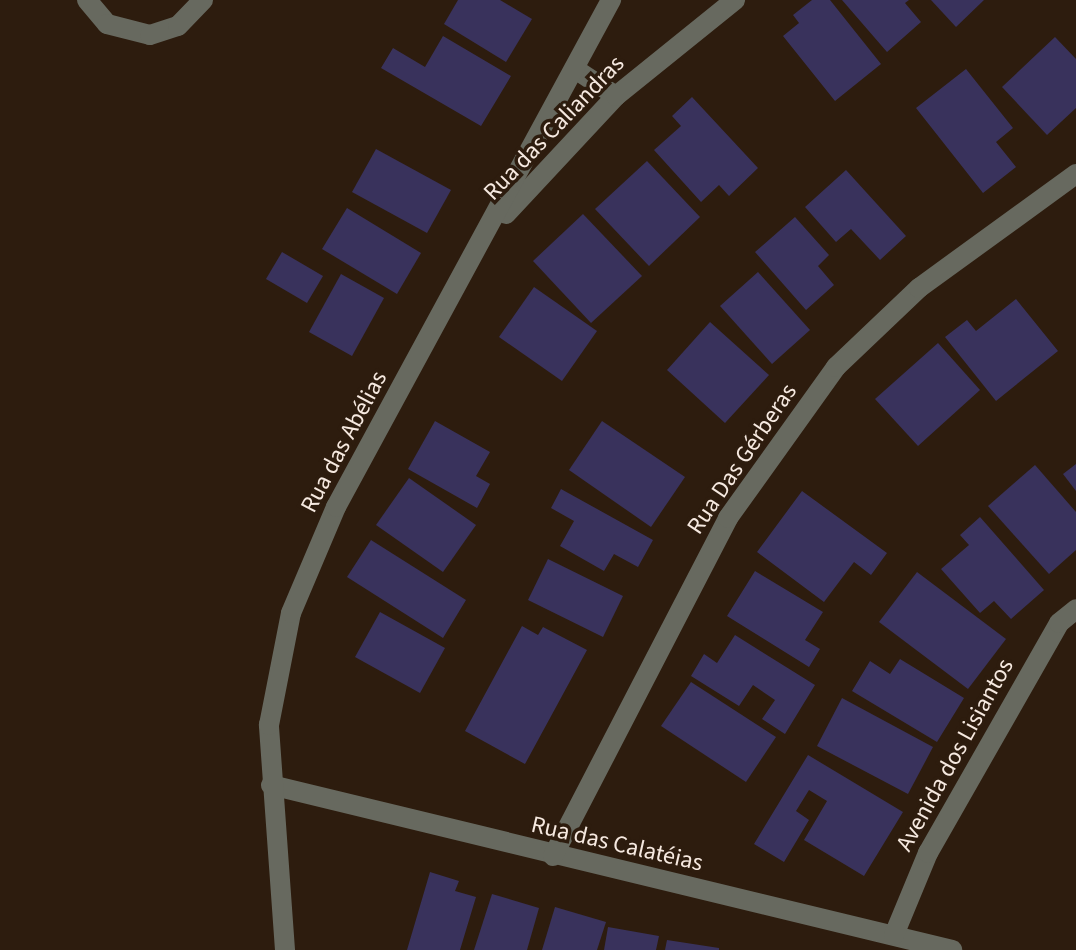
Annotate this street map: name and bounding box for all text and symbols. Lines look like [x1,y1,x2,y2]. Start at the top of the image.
street label: Rua das Caliandras [478,50,630,206]
street label: Rua das Abélias [295,366,393,518]
street label: Rua Das Gérberas [681,378,803,540]
street label: Avenida dos Lisiantos [890,654,1020,856]
street label: Rua das Calatéias [528,810,706,878]

